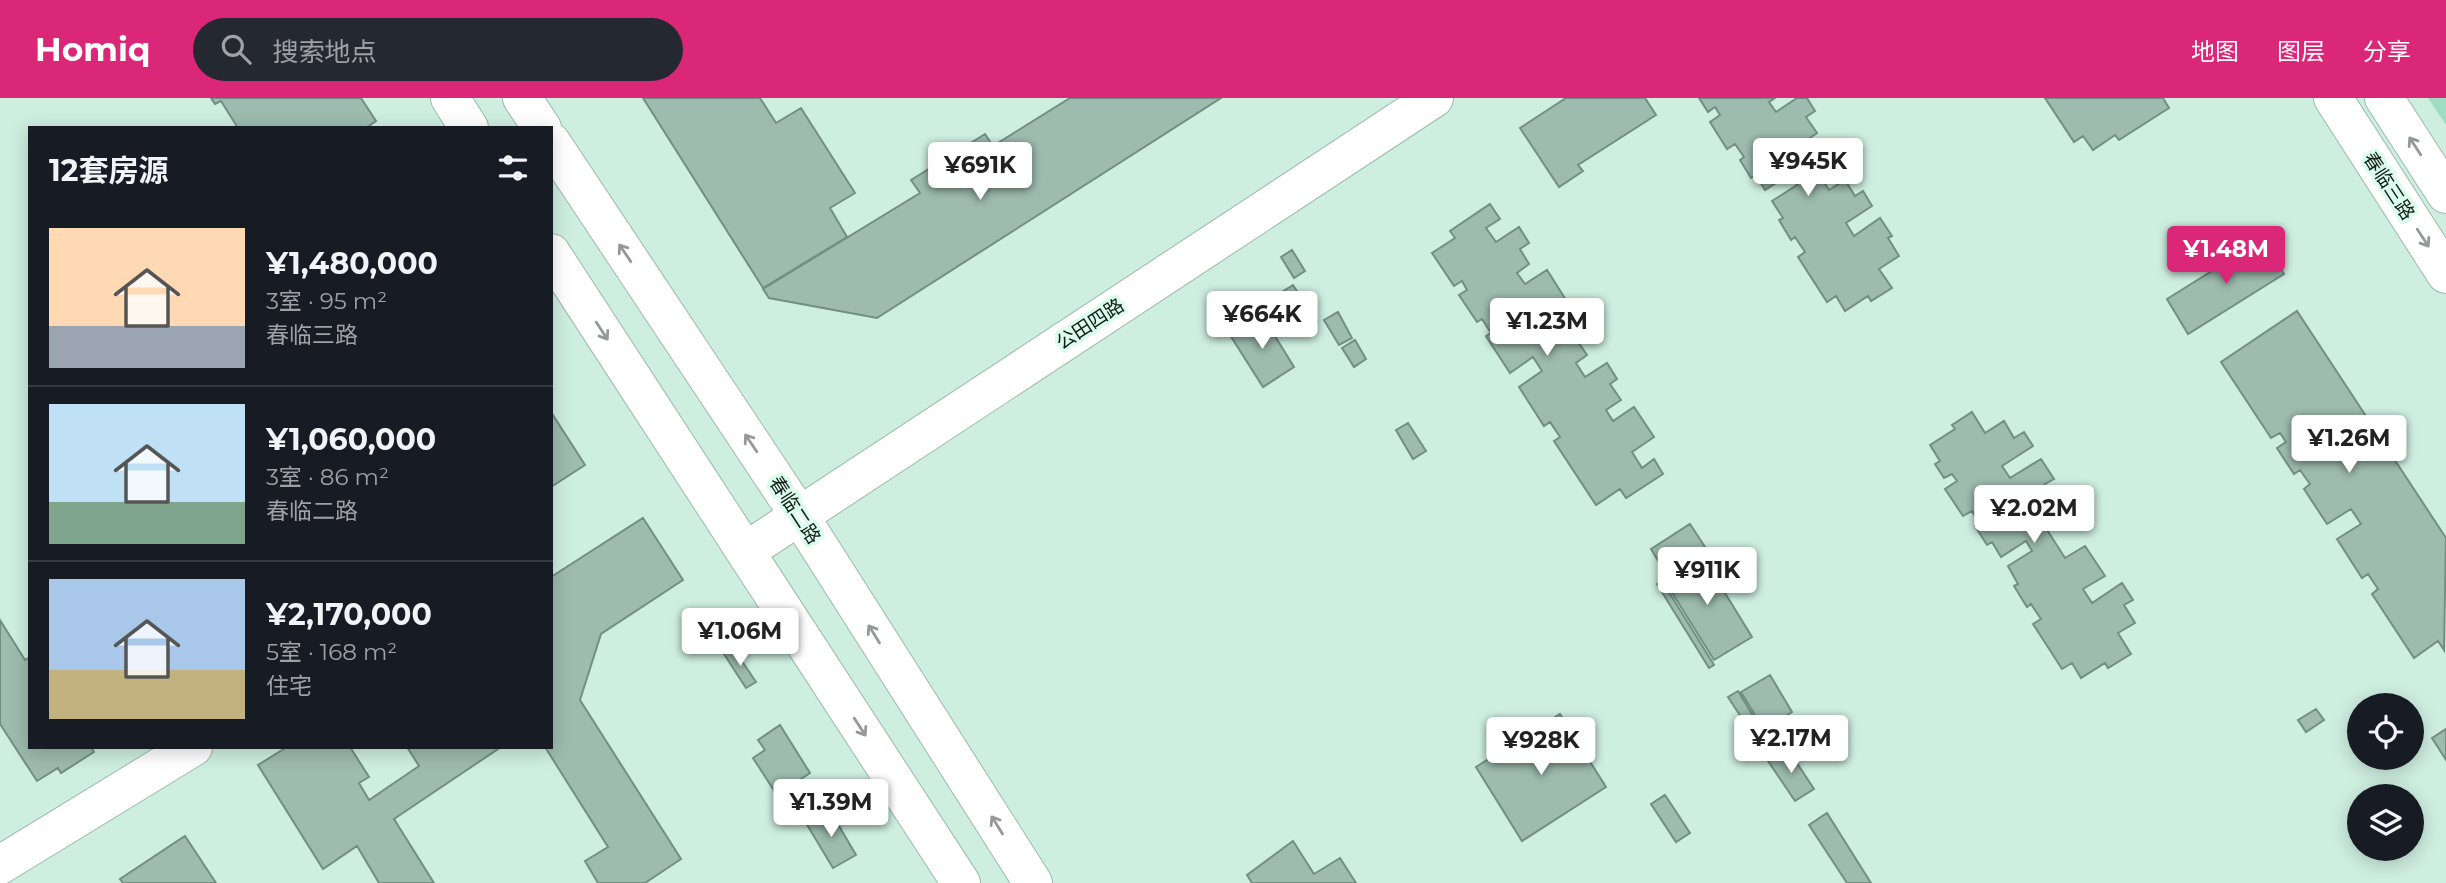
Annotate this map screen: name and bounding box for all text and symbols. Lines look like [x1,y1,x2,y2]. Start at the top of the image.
search box [193,18,683,81]
text: Homiq [35,29,151,69]
icon: search [217,30,255,68]
text: 搜索地点 [273,36,377,68]
text: 地图 [2191,37,2239,66]
text: 图层 [2277,37,2325,66]
text: 分享 [2363,37,2411,66]
one-way arrow [2408,137,2422,156]
pin: ¥945K [1759,139,1857,198]
pin: ¥691K [931,142,1029,202]
text: ¥945K [1769,147,1847,175]
street label: 春临三路 [2359,148,2419,224]
icon: filters [494,149,532,187]
text: ¥691K [944,151,1016,179]
text: 12套房源 [49,152,168,189]
pin: ¥1.48M [2169,226,2283,286]
one-way arrow [2416,227,2430,247]
text: ¥1.48M [2183,235,2269,263]
one-way arrow [618,244,632,263]
text: ¥1,480,000 [266,245,438,282]
icon: home [105,256,189,340]
text: 3室 · 95 m² [266,287,387,315]
pin: ¥664K [1213,292,1311,351]
street label: 公田四路 [1052,294,1128,354]
pin: ¥1.23M [1490,299,1604,358]
text: ¥664K [1223,300,1301,328]
text: ¥1.23M [1506,307,1588,335]
one-way arrow [595,320,609,340]
text: 春临三路 [266,321,358,349]
pin: ¥1.26M [2292,416,2406,475]
text: ¥1,060,000 [266,421,436,458]
text: ¥1.26M [2307,424,2391,452]
icon: home [105,432,189,516]
one-way arrow [744,433,758,453]
text: 3室 · 86 m² [266,463,389,491]
street label: 春临二路 [765,472,825,548]
pin: ¥2.02M [1977,486,2091,545]
text: ¥2.02M [1990,494,2078,522]
text: 春临二路 [266,497,358,525]
pin: ¥911K [1658,547,1756,607]
text: ¥911K [1674,556,1740,584]
text: ¥2,170,000 [266,596,432,633]
icon: home [105,607,189,691]
pin: ¥1.06M [683,608,797,668]
text: ¥1.06M [698,617,782,645]
one-way arrow [867,624,881,644]
text: 5室 · 168 m² [266,638,397,666]
text: 住宅 [266,672,312,700]
map controls [2347,693,2424,861]
button: locate [2347,693,2424,770]
one-way arrow [853,716,867,736]
pin: ¥2.17M [1734,716,1848,775]
pin: ¥928K [1492,718,1590,777]
text: ¥2.17M [1750,724,1832,752]
text: ¥928K [1502,726,1580,754]
pin: ¥1.39M [774,780,888,839]
button: layers [2347,784,2424,861]
text: ¥1.39M [789,788,873,816]
one-way arrow [989,816,1003,836]

